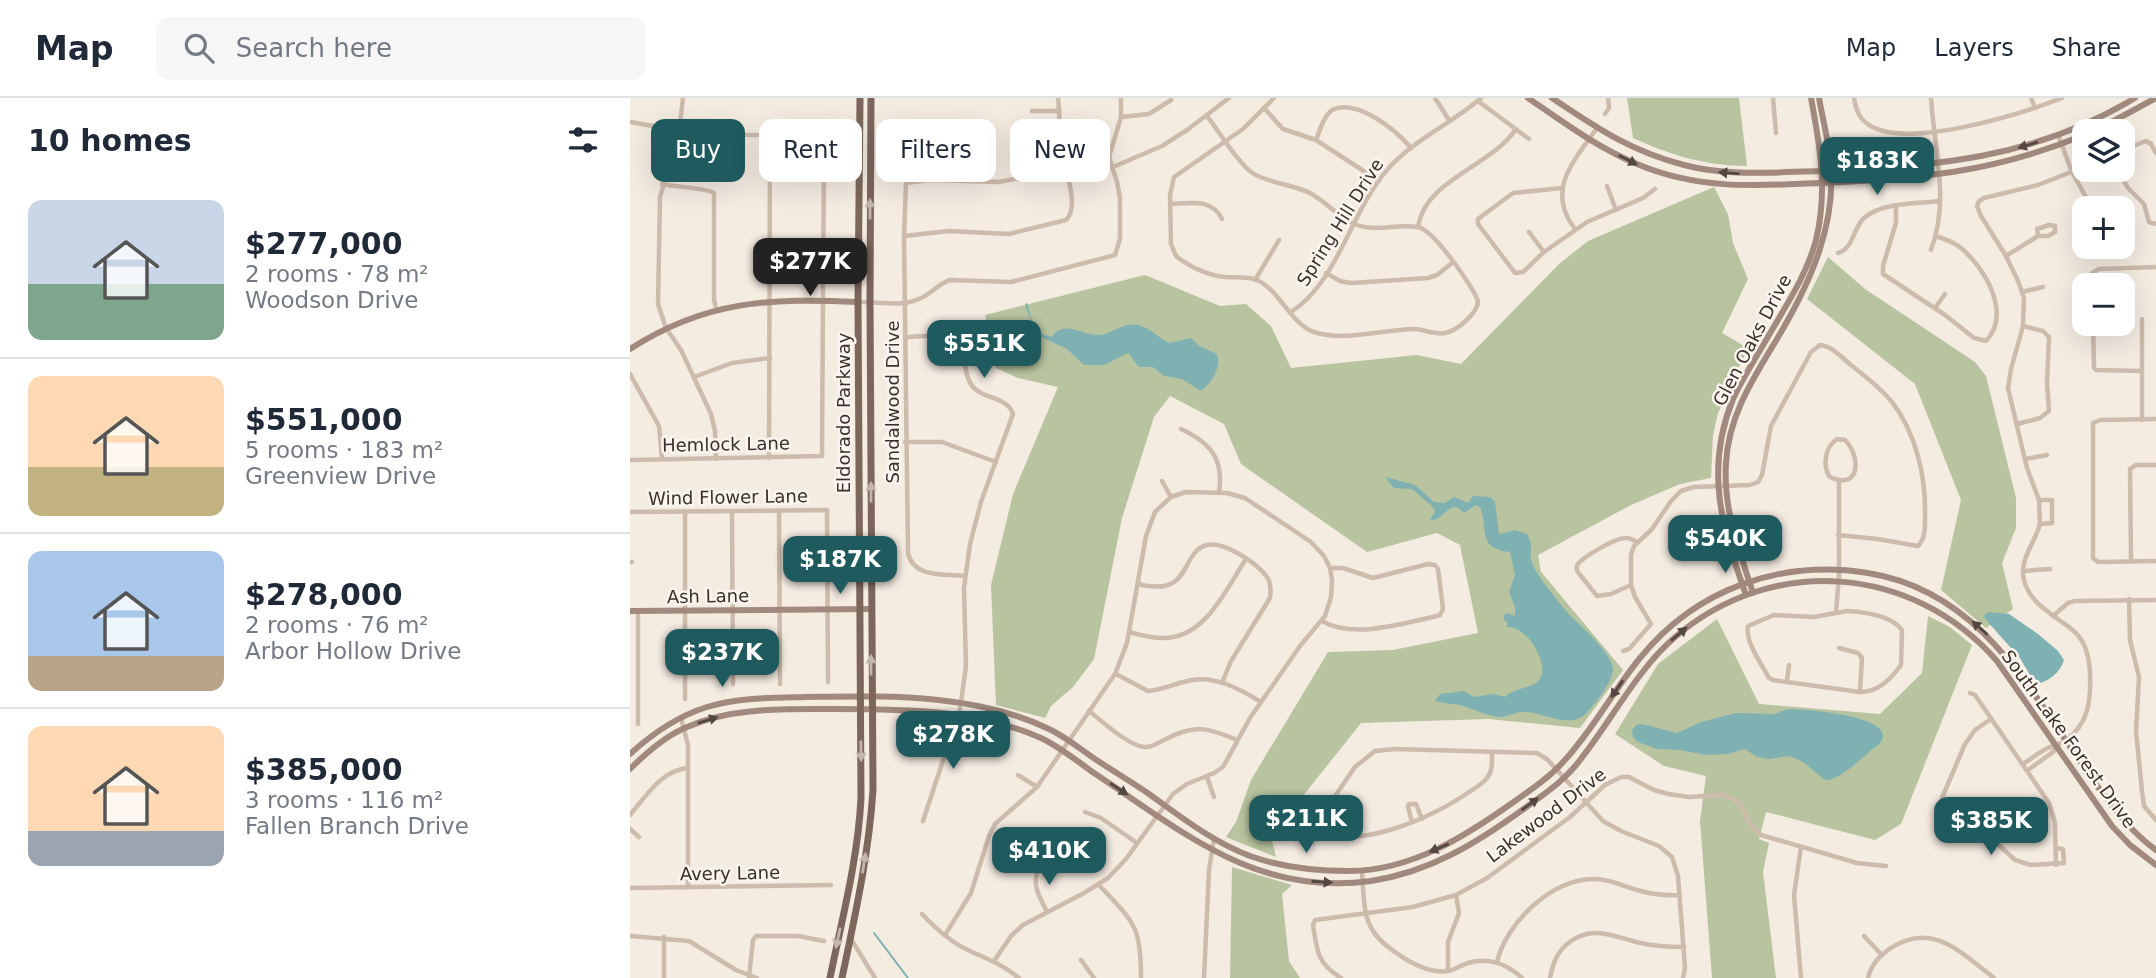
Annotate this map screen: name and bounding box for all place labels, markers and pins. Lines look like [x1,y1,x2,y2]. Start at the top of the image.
pin: $183K [1828,138,1926,197]
pin: $277K [761,238,859,298]
pin: $551K [935,320,1033,380]
pin: $540K [1676,516,1774,575]
pin: $187K [791,536,889,596]
pin: $237K [673,630,771,689]
pin: $278K [904,712,1002,771]
pin: $211K [1257,796,1355,855]
pin: $385K [1942,798,2040,857]
pin: $410K [1000,828,1098,887]

